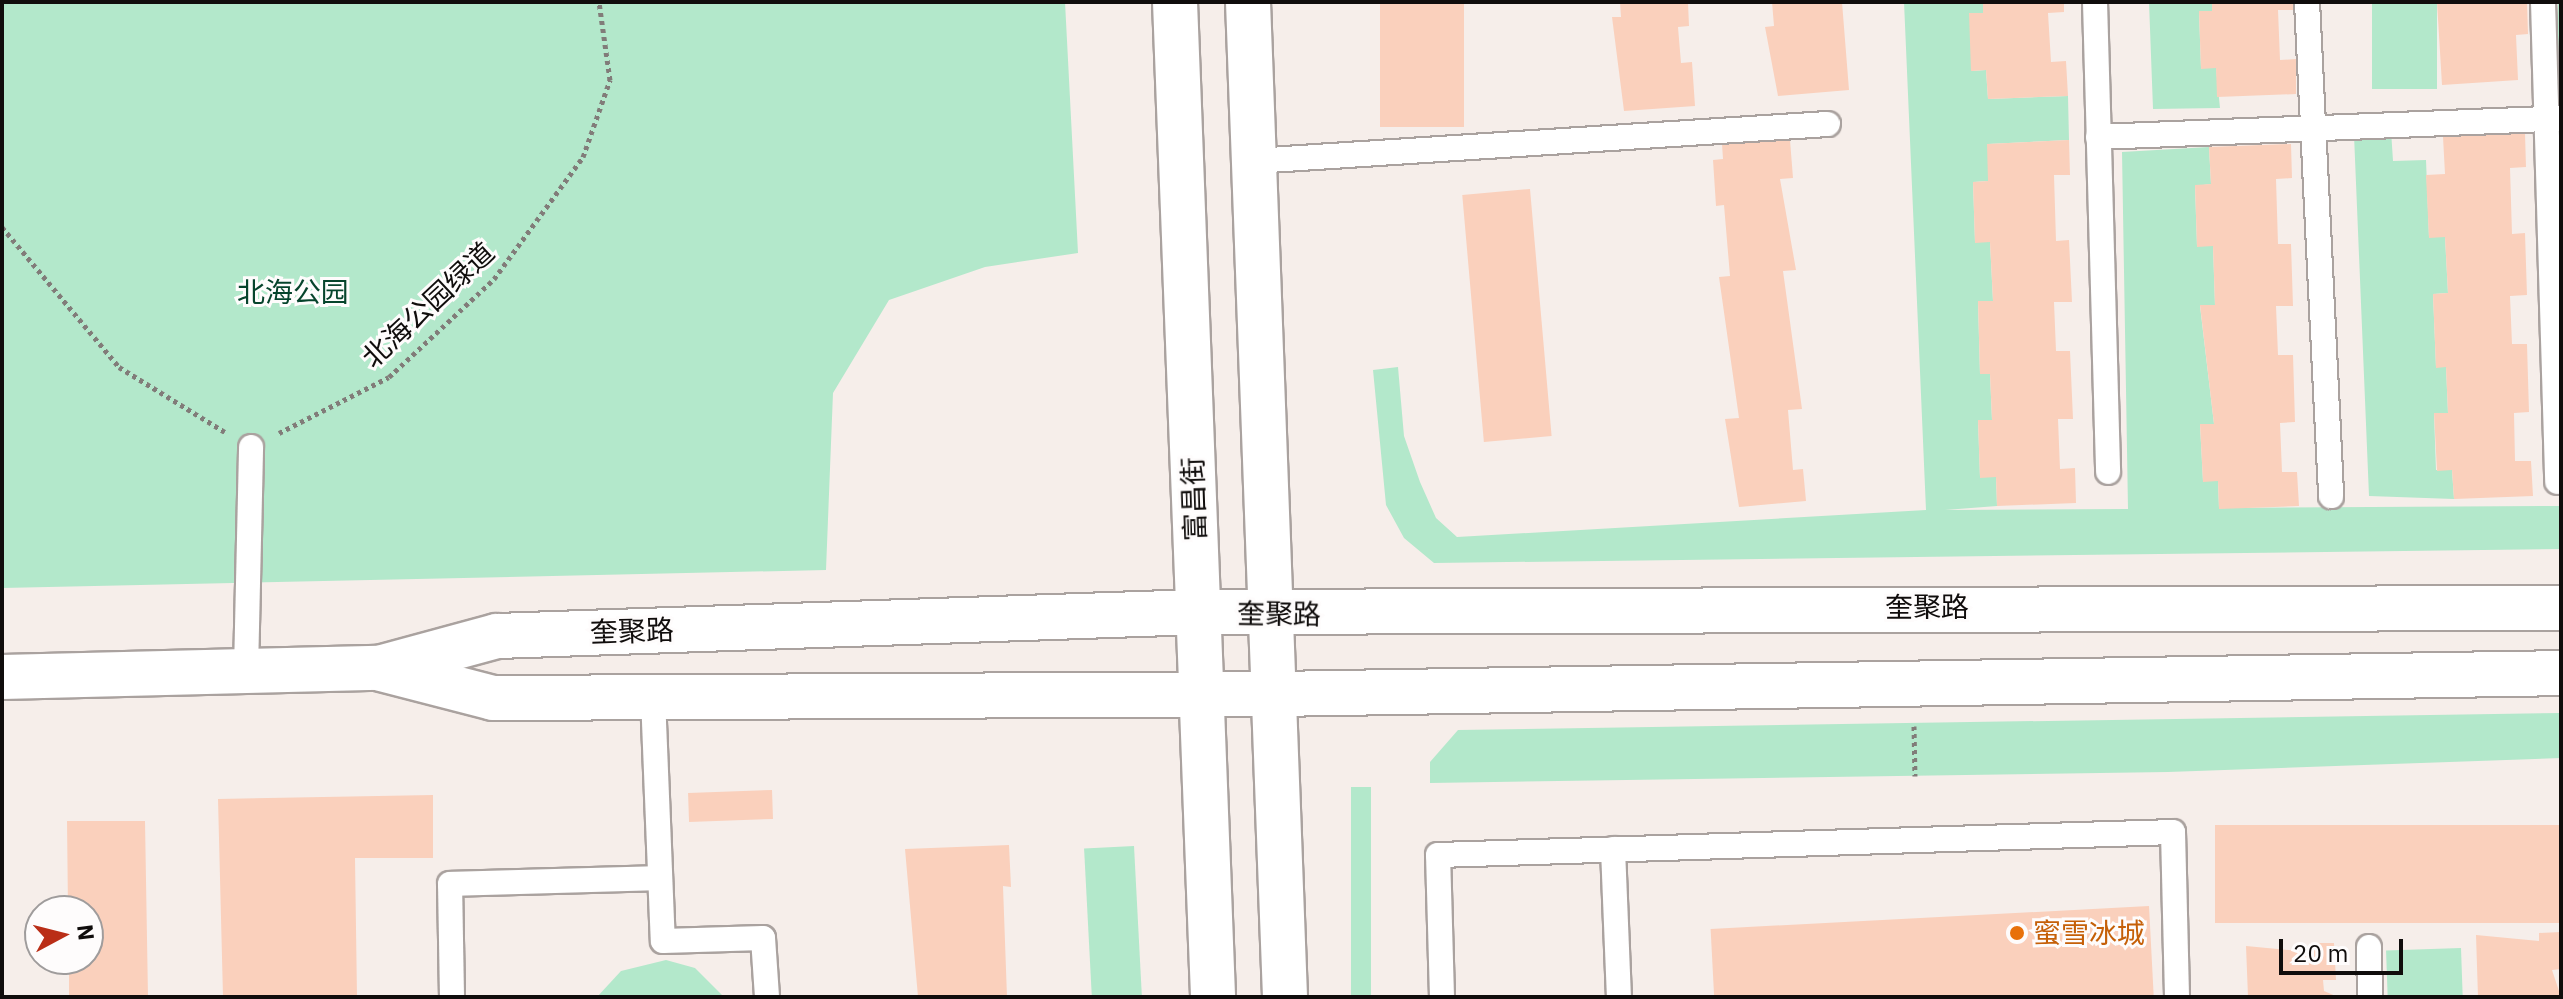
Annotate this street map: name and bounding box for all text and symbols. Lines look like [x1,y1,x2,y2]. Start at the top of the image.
street label: 北海公园绿道 [355,235,501,375]
park label: 北海公园 [237,275,349,309]
street label: 富昌街 [1176,456,1212,542]
street label: 奎聚路 [1885,590,1969,624]
street label: 奎聚路 [1237,596,1321,632]
street label: 奎聚路 [589,613,675,649]
north arrow [24,895,104,975]
place label: 蜜雪冰城 [2033,916,2145,950]
text: N [71,923,102,942]
scale bar [2283,923,2407,973]
marker: 蜜雪冰城 [2008,924,2026,942]
text: 20 m [2293,937,2348,969]

